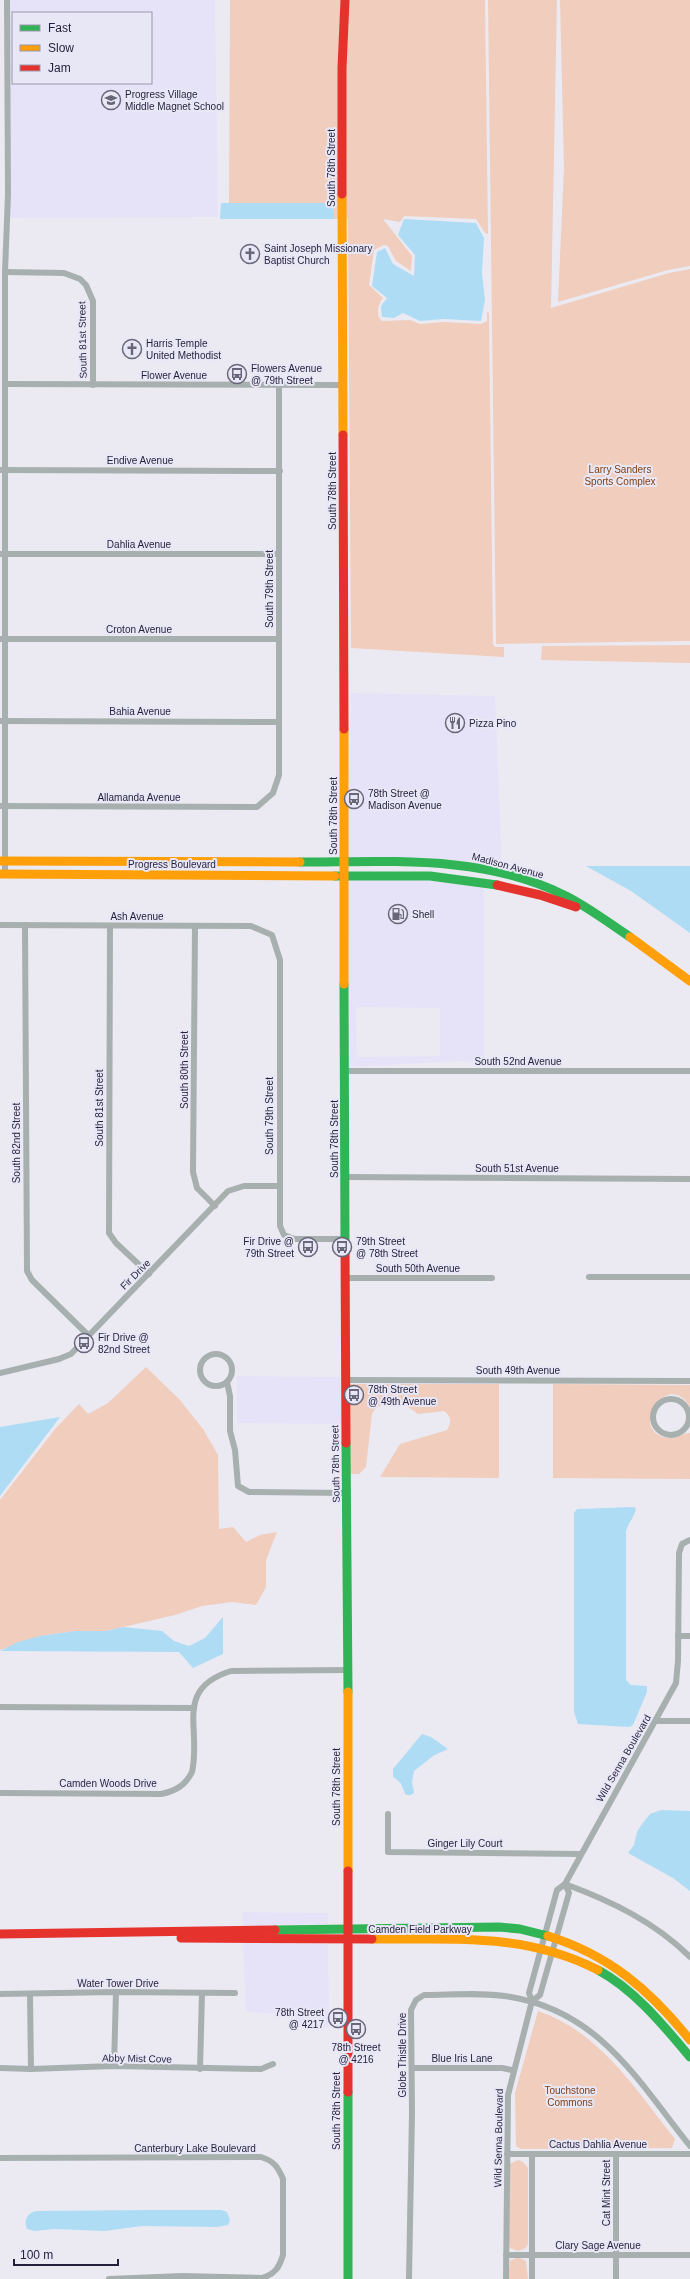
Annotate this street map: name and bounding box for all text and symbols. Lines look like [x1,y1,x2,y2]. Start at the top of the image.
legend [12,12,152,84]
text: Fast [48,21,72,35]
text: Slow [48,41,74,55]
text: Jam [48,61,71,75]
school or university icon: Progress Village Middle Magnet School [100,89,122,111]
place label: Progress Village Middle Magnet School [125,89,224,112]
street label: South 78th Street [326,129,337,207]
church icon: Saint Joseph Missionary Baptist Church [239,243,261,265]
place label: Saint Joseph Missionary Baptist Church [264,243,372,266]
street label: South 81st Street [76,301,89,379]
church icon: Harris Temple United Methodist [121,338,143,360]
place label: Harris Temple United Methodist [146,338,221,361]
bus stop icon: Flowers Avenue @ 79th Street [226,363,248,385]
place label: Flowers Avenue @ 79th Street [251,363,322,386]
street label: Flower Avenue [141,370,207,381]
street label: South 78th Street [327,452,338,530]
street label: Endive Avenue [107,455,174,466]
park label: Larry Sanders Sports Complex [584,464,656,487]
street label: Dahlia Avenue [107,539,172,550]
street label: South 79th Street [264,550,275,628]
street label: Croton Avenue [106,624,172,635]
street label: Bahia Avenue [109,706,171,717]
restaurant icon: Pizza Pino [444,712,466,734]
place label: Pizza Pino [469,718,517,729]
street label: South 78th Street [328,777,339,855]
bus stop icon: 78th Street @ Madison Avenue [343,788,365,810]
place label: 78th Street @ Madison Avenue [368,788,442,811]
street label: Allamanda Avenue [97,792,181,803]
street label: Madison Avenue [471,851,545,880]
street label: Progress Boulevard [128,859,216,870]
fuel station icon: Shell [387,903,409,925]
place label: Shell [412,909,434,920]
street label: Ash Avenue [110,911,164,922]
street label: South 80th Street [179,1031,190,1109]
street label: South 52nd Avenue [474,1056,562,1067]
street label: South 81st Street [94,1069,105,1147]
street label: South 79th Street [264,1077,275,1155]
street label: South 78th Street [329,1100,340,1178]
street label: South 82nd Street [11,1102,22,1183]
street label: South 51st Avenue [475,1163,559,1174]
place label: Fir Drive @ 79th Street [243,1236,294,1259]
bus stop icon: Fir Drive @ 79th Street [297,1236,319,1258]
bus stop icon: 79th Street @ 78th Street [331,1236,353,1258]
place label: 79th Street @ 78th Street [356,1236,418,1259]
street label: Fir Drive [118,1257,153,1292]
street label: South 50th Avenue [376,1263,461,1274]
bus stop icon: Fir Drive @ 82nd Street [73,1332,95,1354]
place label: Fir Drive @ 82nd Street [98,1332,150,1355]
street label: South 49th Avenue [476,1365,561,1376]
bus stop icon: 78th Street @ 49th Avenue [343,1384,365,1406]
place label: 78th Street @ 49th Avenue [368,1384,437,1407]
street label: South 78th Street [329,1425,342,1503]
street label: Wild Senna Boulevard [594,1713,653,1804]
street label: South 78th Street [331,1748,342,1826]
street label: Camden Woods Drive [59,1778,157,1789]
street label: Ginger Lily Court [427,1838,503,1849]
street label: Camden Field Parkway [368,1924,472,1935]
street label: Water Tower Drive [77,1978,159,1989]
place label: 78th Street @ 4217 [275,2007,324,2030]
bus stop icon: 78th Street @ 4217 [327,2007,349,2029]
street label: Globe Thistle Drive [397,2012,408,2097]
bus stop icon: 78th Street @ 4216 [345,2018,367,2040]
place label: 78th Street @ 4216 [332,2042,381,2065]
street label: Abby Mist Cove [102,2052,173,2065]
street label: Blue Iris Lane [431,2053,493,2064]
street label: South 78th Street [331,2072,342,2150]
park label: Touchstone Commons [544,2085,596,2108]
street label: Wild Senna Boulevard [492,2088,505,2188]
street label: Cactus Dahlia Avenue [549,2139,648,2150]
street label: Canterbury Lake Boulevard [134,2143,256,2154]
street label: Cat Mint Street [601,2159,612,2226]
street label: Clary Sage Avenue [555,2240,641,2251]
scale bar [14,2241,118,2267]
text: 100 m [20,2248,53,2262]

